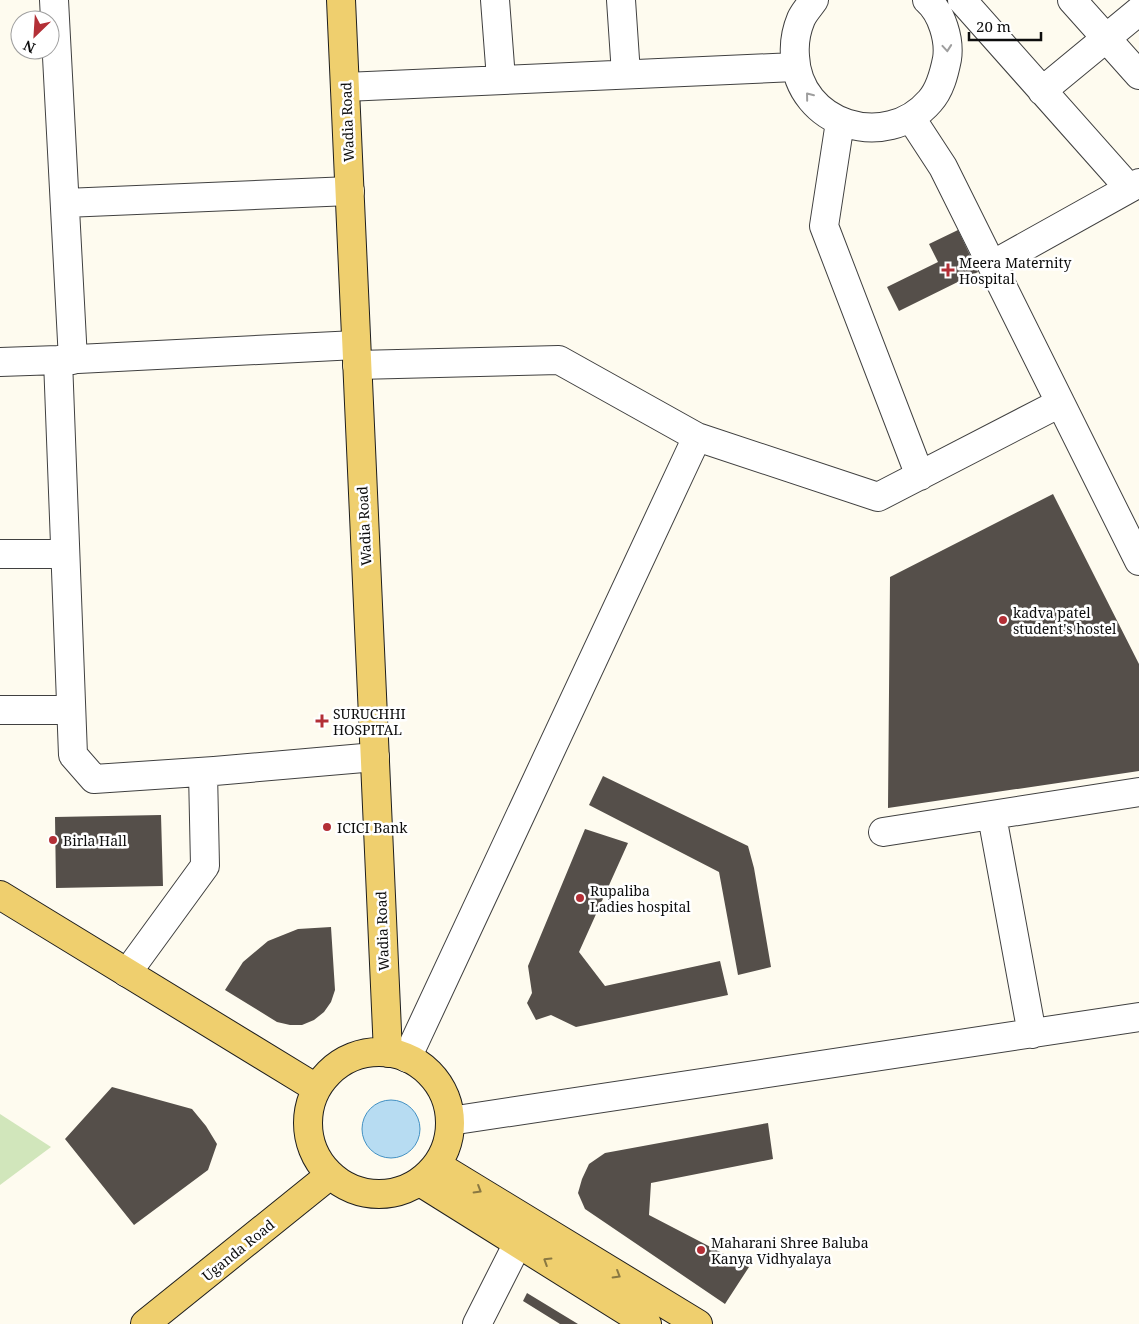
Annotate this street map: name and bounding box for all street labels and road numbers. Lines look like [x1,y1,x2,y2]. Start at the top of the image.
street label: Wadia Road [336,81,358,162]
street label: Wadia Road [352,485,376,566]
street label: Wadia Road [371,890,393,971]
street label: Uganda Road [198,1215,279,1285]

